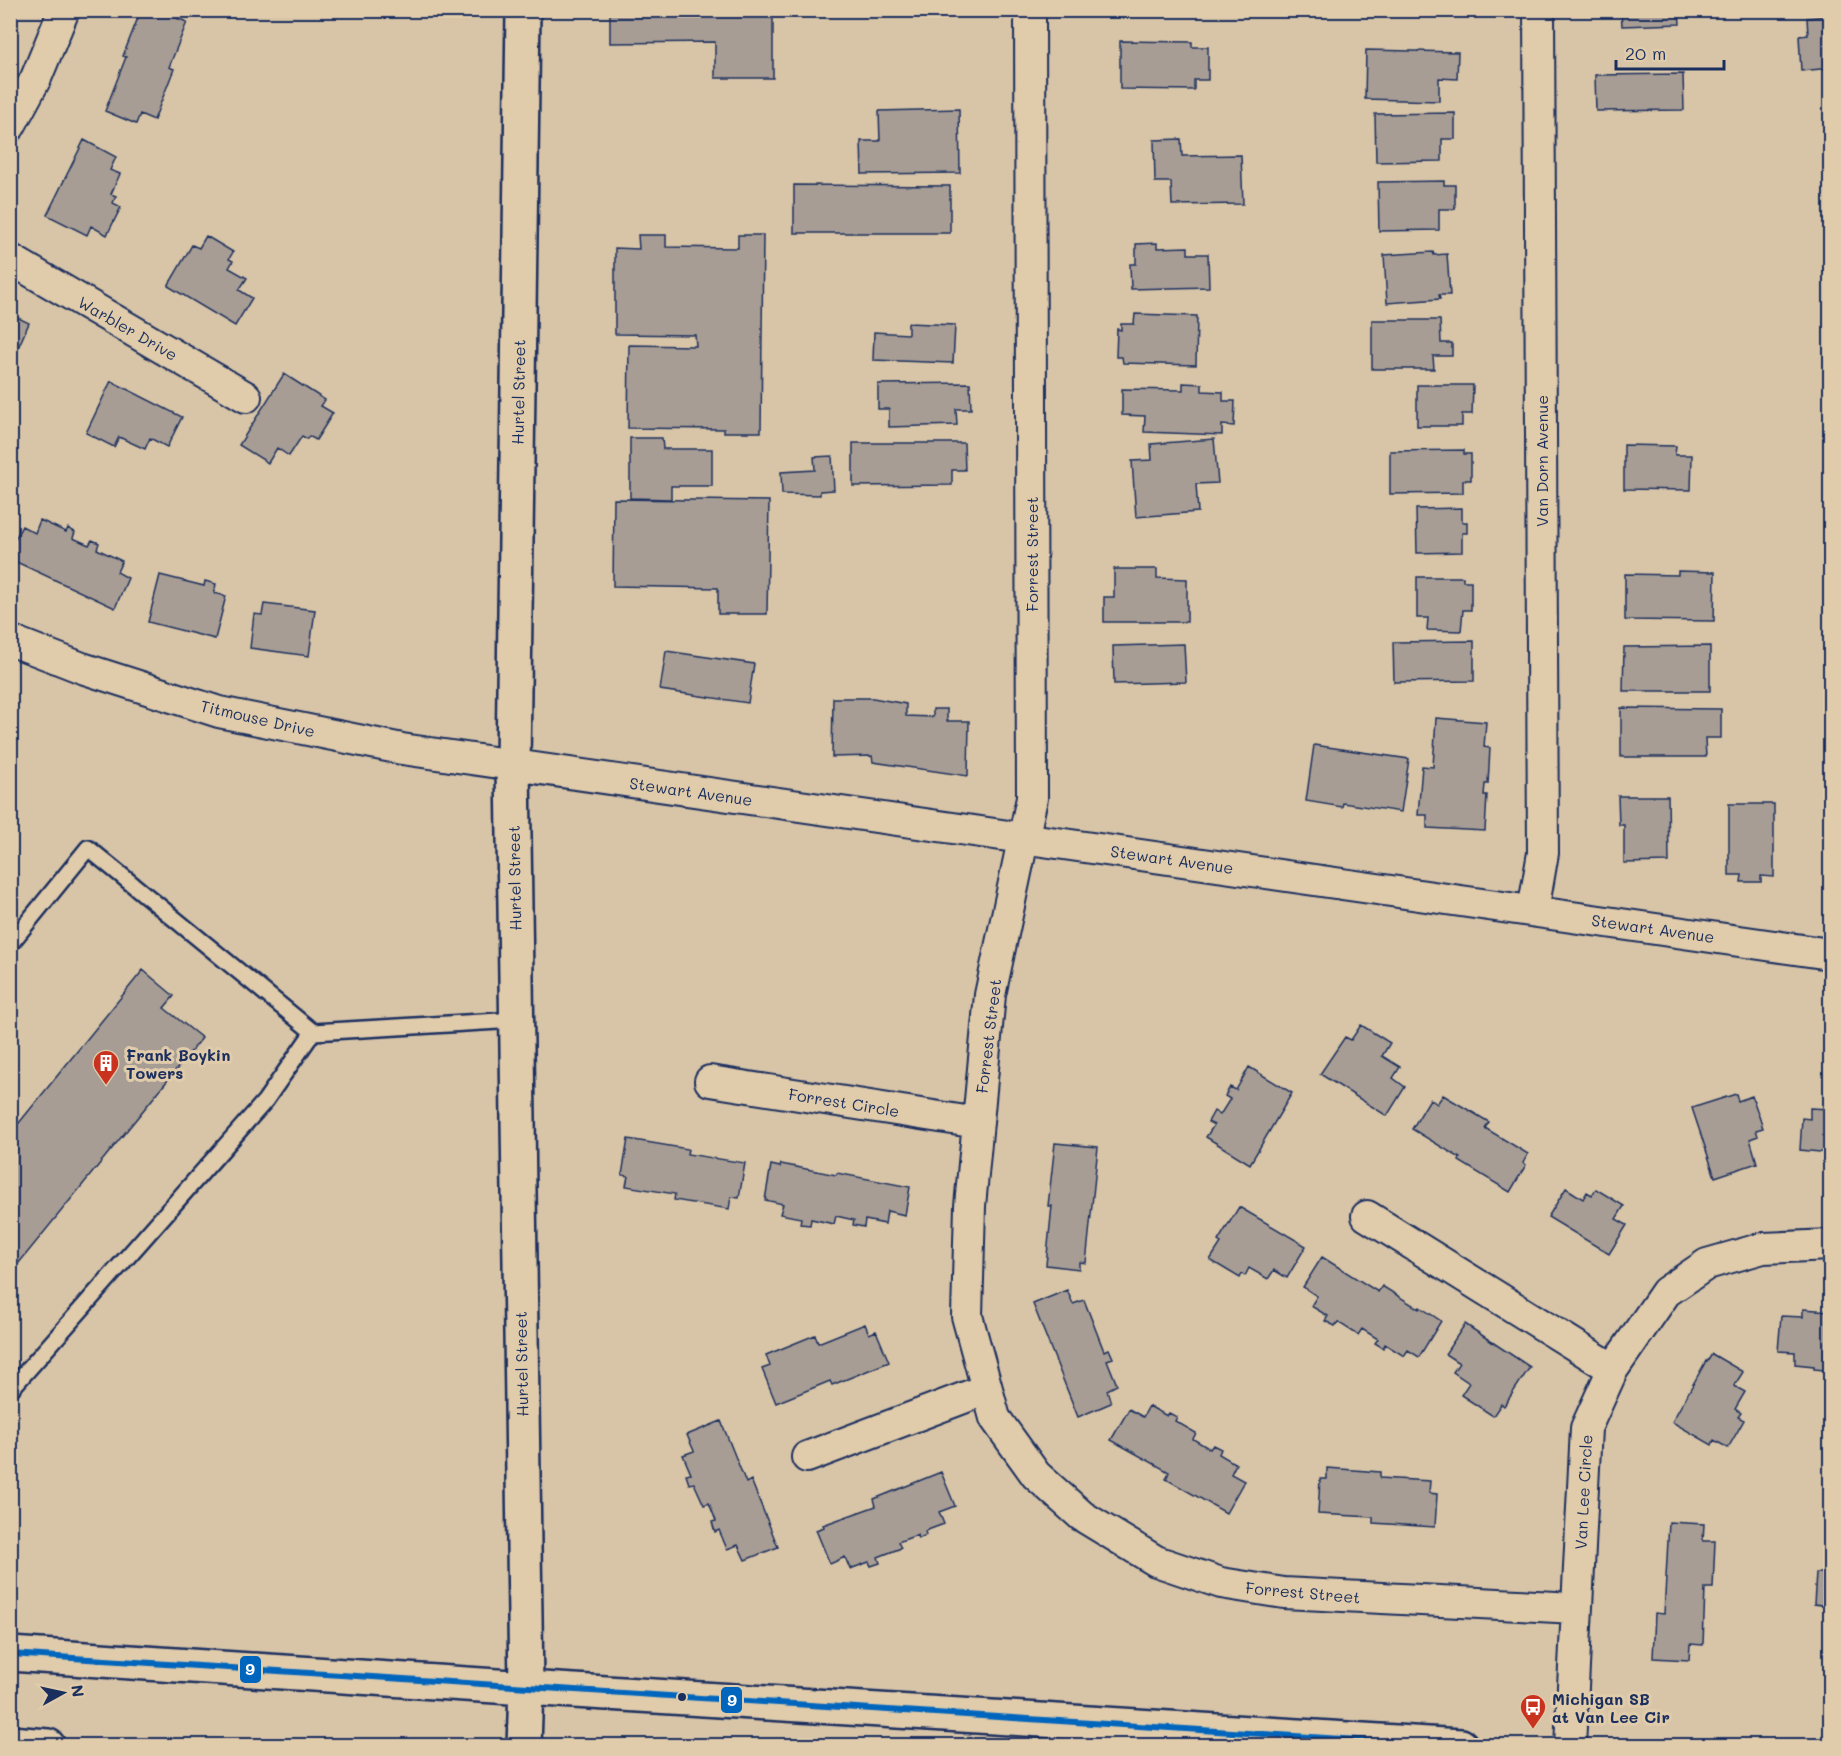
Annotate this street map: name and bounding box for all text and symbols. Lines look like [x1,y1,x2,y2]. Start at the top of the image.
scale bar [1616,33,1724,71]
text: 20 m [1625,41,1666,65]
street label: Warbler Drive [74,291,182,365]
street label: Hurtel Street [507,339,529,445]
street label: Van Dorn Avenue [1531,395,1552,527]
street label: Forrest Street [1021,496,1042,612]
street label: Titmouse Drive [199,695,317,741]
street label: Stewart Avenue [628,772,754,810]
street label: Hurtel Street [503,825,525,931]
street label: Stewart Avenue [1109,840,1235,878]
street label: Stewart Avenue [1590,909,1716,947]
street label: Forrest Street [971,978,1005,1094]
place label: Frank Boykin Towers [126,1044,230,1083]
building icon: Frank Boykin Towers [91,1048,121,1086]
street label: Forrest Circle [787,1083,901,1121]
street label: Hurtel Street [510,1311,532,1417]
street label: Van Lee Circle [1569,1434,1597,1550]
street label: Forrest Street [1245,1577,1361,1607]
line badge: 9 [239,1655,262,1684]
text: 9 [245,1658,255,1679]
north arrow [33,1663,93,1723]
text: N [67,1683,90,1698]
line badge: 9 [720,1686,743,1714]
place label: Michigan SB at Van Lee Cir [1552,1688,1670,1727]
text: 9 [727,1689,737,1710]
unlabelled marker [676,1691,688,1703]
bus stop icon: Michigan SB at Van Lee Cir [1518,1692,1548,1730]

